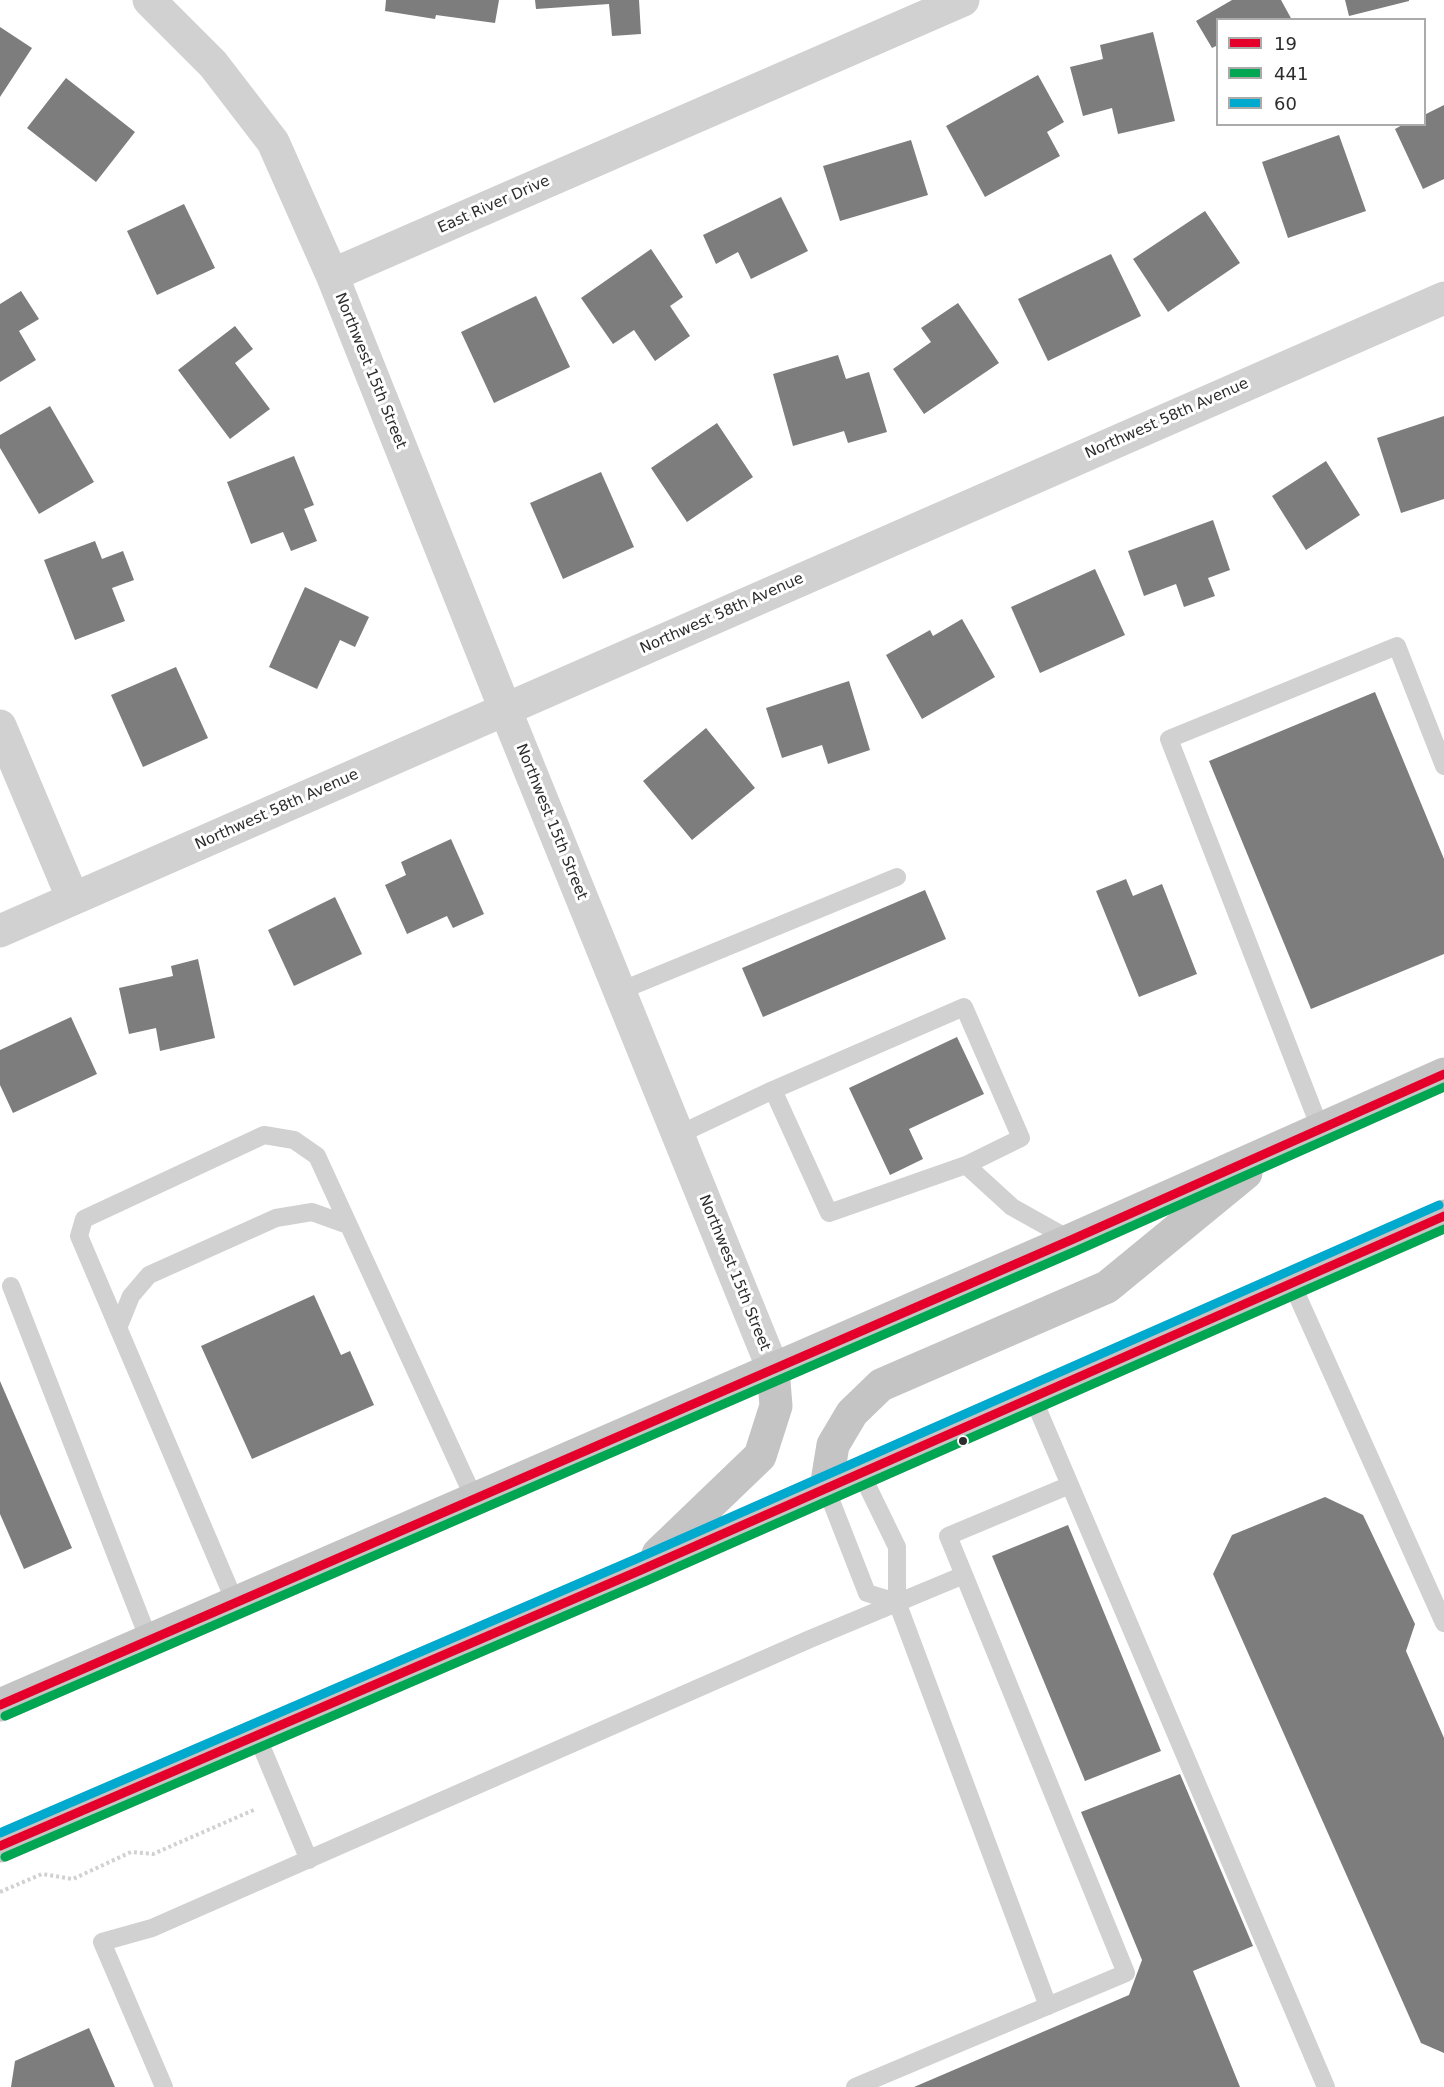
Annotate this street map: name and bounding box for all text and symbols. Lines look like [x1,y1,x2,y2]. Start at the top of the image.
legend [1216,18,1426,126]
text: 19 [1274,33,1297,54]
text: 441 [1274,63,1308,84]
text: 60 [1274,93,1297,114]
street label: East River Drive [435,172,553,238]
street label: Northwest 15th Street [330,290,410,452]
street label: Northwest 58th Avenue [1083,375,1251,463]
street label: Northwest 58th Avenue [638,570,806,658]
street label: Northwest 15th Street [511,741,591,903]
street label: Northwest 58th Avenue [193,766,361,854]
street label: Northwest 15th Street [694,1192,774,1354]
unlabelled marker [957,1435,969,1447]

